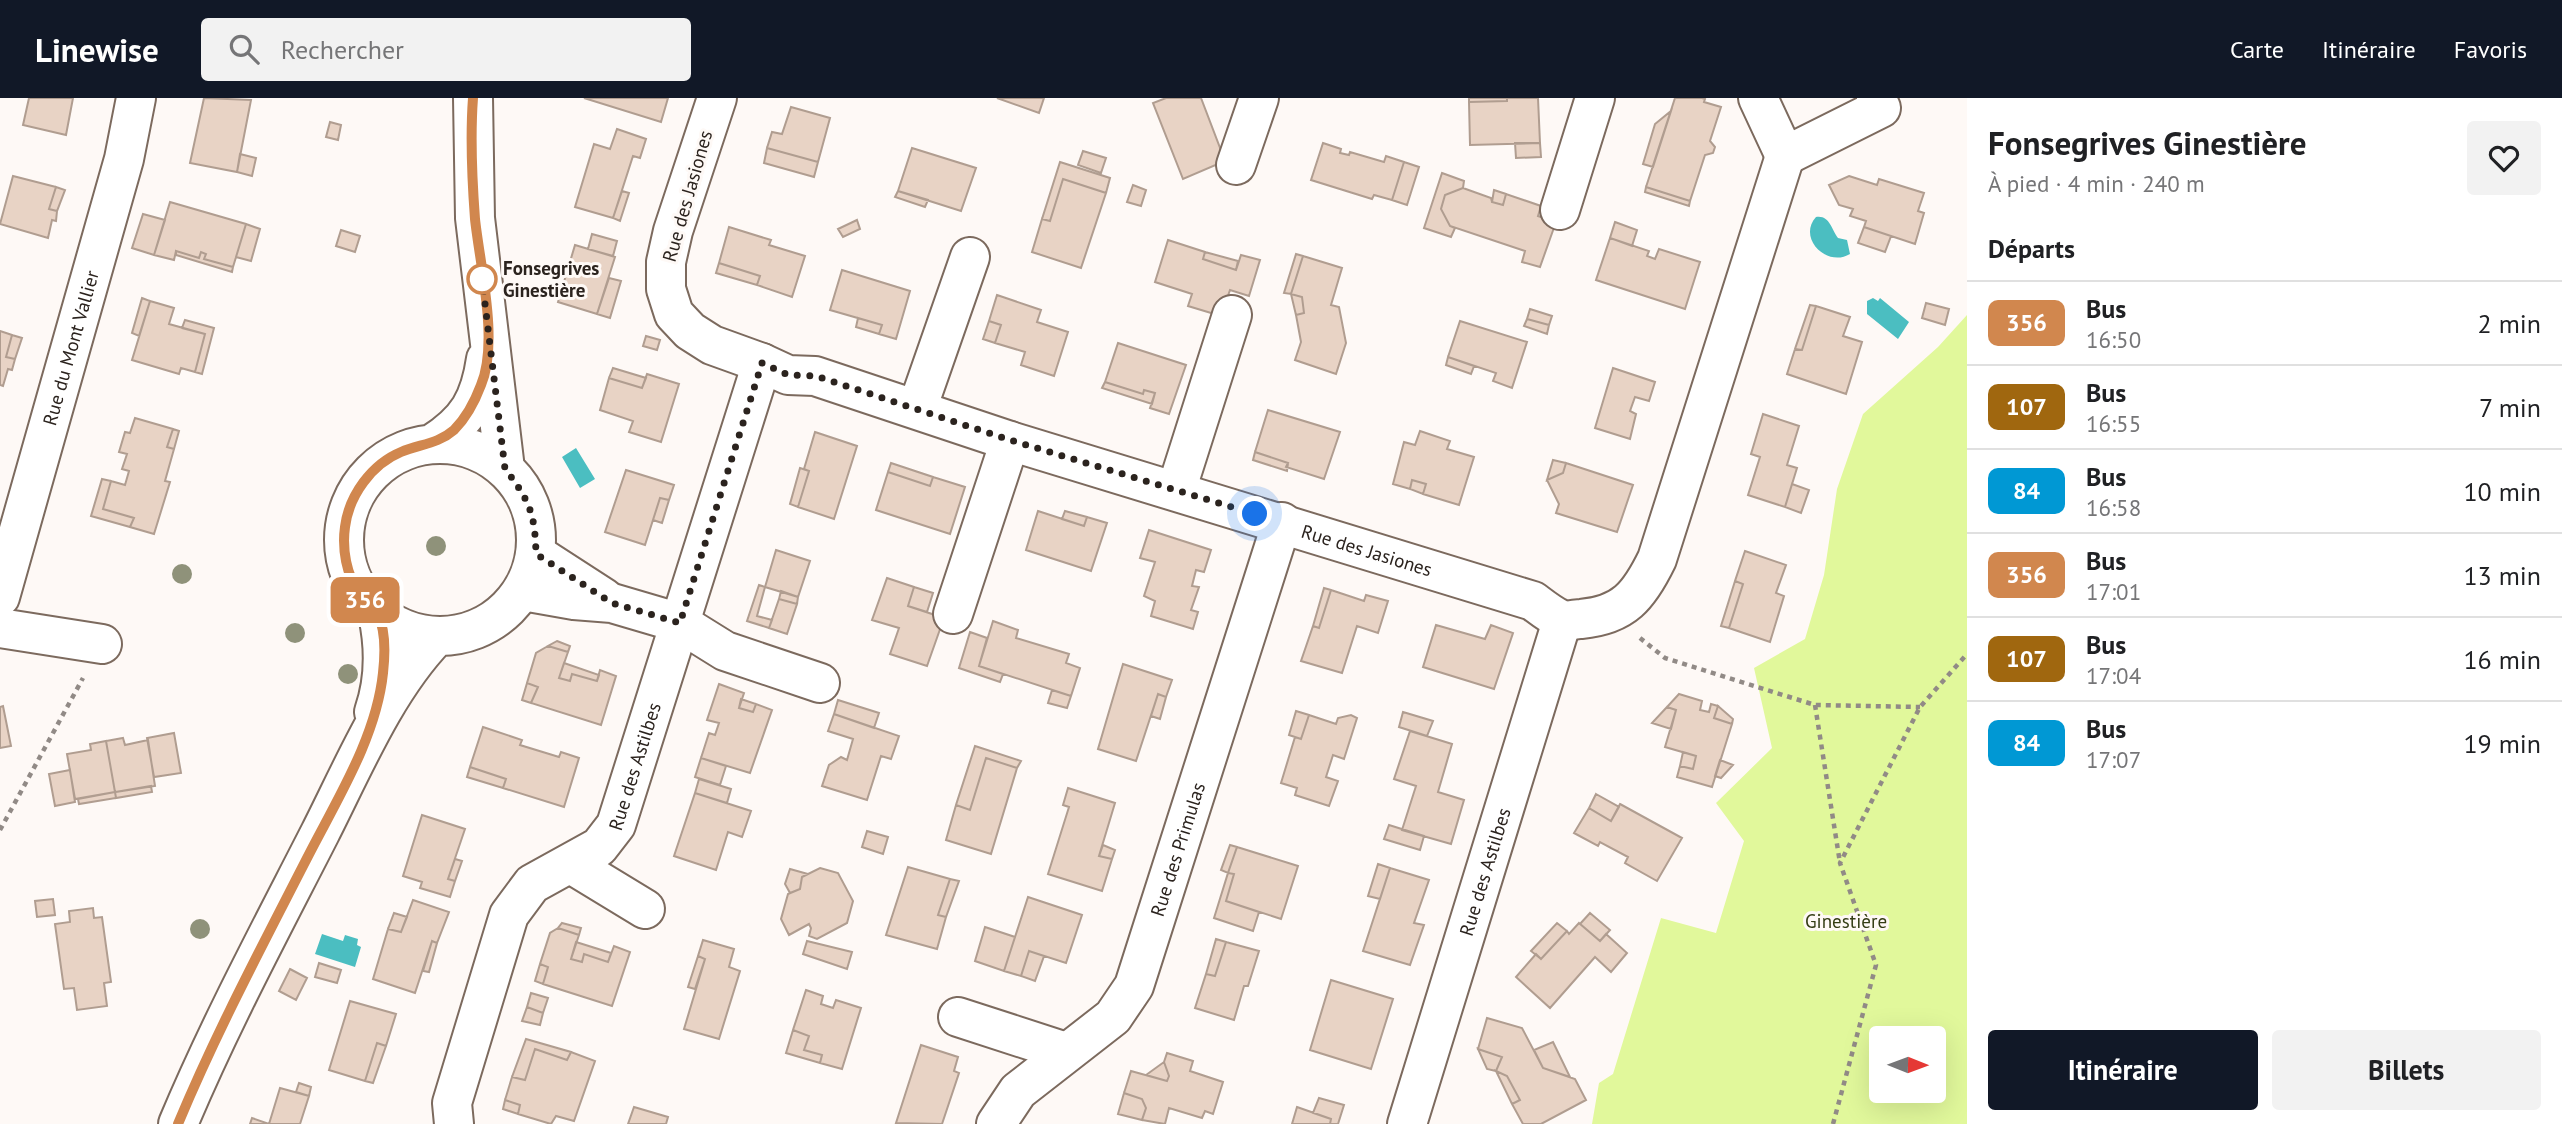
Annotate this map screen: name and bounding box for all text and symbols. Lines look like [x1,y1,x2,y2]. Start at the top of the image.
search box [201,18,691,81]
text: Linewise [35,28,159,71]
icon: search [225,30,263,68]
text: Rechercher [281,33,404,66]
text: Carte [2230,34,2284,65]
text: Itinéraire [2322,34,2416,65]
text: Favoris [2454,34,2527,65]
text: Fonsegrives Ginestière [1988,121,2306,164]
button: heart [2467,121,2541,195]
street label: Rue des Jasiones [657,128,717,264]
text: À pied · 4 min · 240 m [1988,169,2205,198]
text: Départs [1988,232,2075,265]
place label: Fonsegrives Ginestière [503,256,599,302]
marker: Fonsegrives Ginestière [467,264,497,294]
street label: Rue du Mont Vallier [37,267,104,428]
text: Bus [2086,292,2126,325]
text: 356 [2006,307,2047,338]
text: 2 min [2478,307,2541,340]
text: 16:50 [2086,325,2141,354]
text: Bus [2086,376,2126,409]
text: 107 [2006,391,2047,422]
text: 7 min [2479,391,2541,424]
text: 16:55 [2086,409,2141,438]
text: Bus [2086,460,2126,493]
text: 84 [2013,475,2040,506]
text: 10 min [2463,475,2541,508]
text: 16:58 [2086,493,2141,522]
your location [1237,496,1272,531]
street label: Rue des Jasiones [1299,519,1435,581]
text: Bus [2086,544,2126,577]
text: 356 [2006,559,2047,590]
text: 13 min [2463,559,2541,592]
line badge: 356 [325,577,405,623]
text: 17:01 [2086,577,2141,606]
text: 356 [345,584,385,615]
text: Bus [2086,628,2126,661]
text: 107 [2006,643,2047,674]
text: 16 min [2463,643,2541,676]
text: 17:04 [2086,661,2141,690]
street label: Rue des Astilbes [603,699,666,833]
text: Bus [2086,712,2126,745]
text: 84 [2013,727,2040,758]
text: 19 min [2463,727,2541,760]
text: 17:07 [2086,745,2141,774]
street label: Rue des Primulas [1145,779,1210,919]
street label: Rue des Astilbes [1454,805,1516,939]
park label: Ginestière [1805,909,1887,933]
north arrow [1869,1026,1946,1102]
map controls [1869,1026,1946,1103]
button: Itinéraire [1988,1030,2258,1110]
button: Billets [2272,1030,2541,1110]

